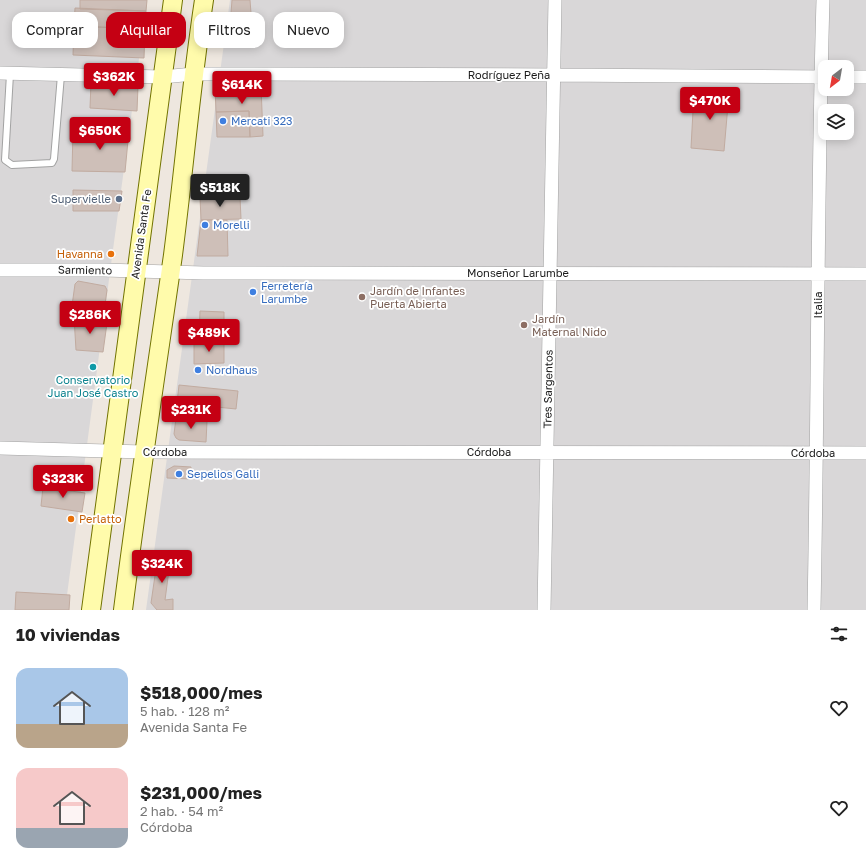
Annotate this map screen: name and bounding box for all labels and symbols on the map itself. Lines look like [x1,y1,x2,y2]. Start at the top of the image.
north arrow [818,60,854,96]
pin: $362K [86,63,142,97]
street label: Rodríguez Peña [468,68,550,81]
pin: $614K [214,71,270,105]
pin: $470K [682,87,738,121]
place label: Mercati 323 [231,114,292,127]
marker: Mercati 323 [218,116,228,126]
pin: $650K [72,117,128,151]
pin: $518K [192,174,248,208]
street label: Avenida Santa Fe [128,188,153,280]
place label: Supervielle [51,192,111,205]
marker: Supervielle [114,194,124,204]
place label: Morelli [213,218,250,231]
marker: Morelli [200,220,210,230]
place label: Havanna [57,247,103,260]
marker: Havanna [106,249,116,259]
street label: Sarmiento [58,263,113,276]
street label: Monseñor Larumbe [467,266,569,279]
place label: Ferretería Larumbe [261,279,313,305]
place label: Jardín de Infantes Puerta Abierta [370,284,465,310]
marker: Ferretería Larumbe [248,287,258,297]
marker: Jardín de Infantes Puerta Abierta [357,292,367,302]
street label: Italia [811,292,824,318]
pin: $286K [62,301,118,335]
place label: Jardín Maternal Nido [532,312,607,338]
pin: $489K [181,319,237,353]
marker: Jardín Maternal Nido [519,320,529,330]
street label: Tres Sargentos [540,349,555,429]
marker: Conservatorio Juan José Castro [88,362,98,372]
place label: Nordhaus [206,363,258,376]
marker: Nordhaus [193,365,203,375]
place label: Conservatorio Juan José Castro [48,373,139,399]
pin: $231K [163,396,219,430]
street label: Córdoba [143,445,187,458]
street label: Córdoba [467,445,511,458]
street label: Córdoba [791,446,835,459]
pin: $323K [35,465,91,499]
place label: Sepelios Galli [187,467,259,480]
marker: Sepelios Galli [174,469,184,479]
place label: Perlatto [79,512,122,525]
marker: Perlatto [66,514,76,524]
pin: $324K [134,550,190,584]

